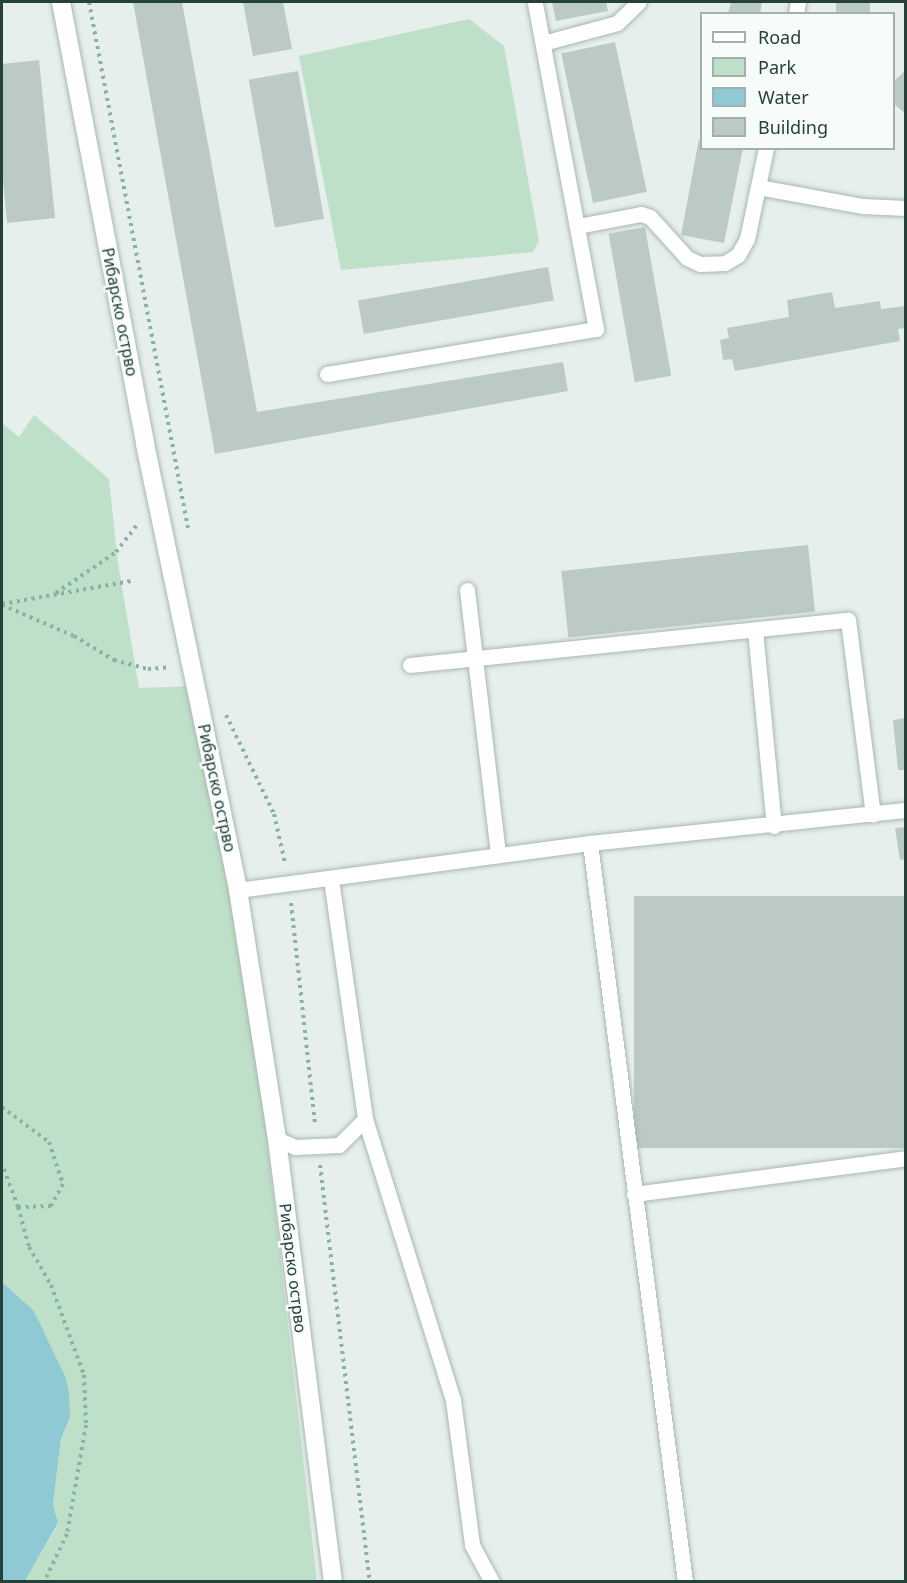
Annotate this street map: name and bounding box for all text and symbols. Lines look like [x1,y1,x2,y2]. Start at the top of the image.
legend [700,12,895,150]
text: Road [758,25,801,49]
text: Park [758,55,796,79]
text: Water [758,85,809,109]
text: Building [758,115,828,139]
street label: Рибарско острво [98,246,142,378]
street label: Рибарско острво [194,722,240,854]
street label: Рибарско острво [276,1202,310,1334]

